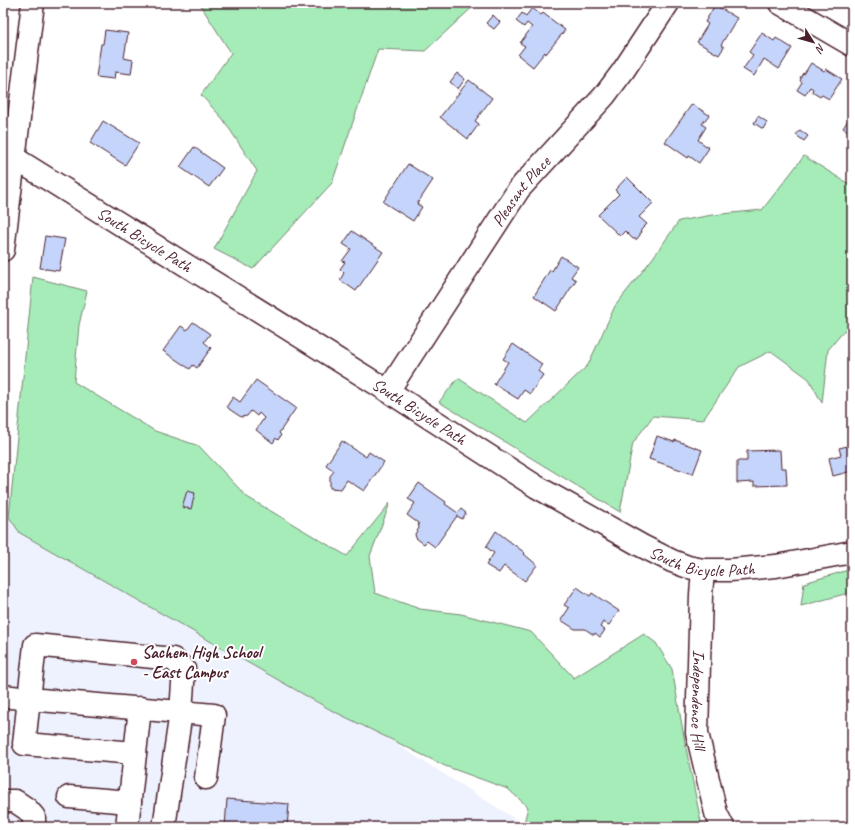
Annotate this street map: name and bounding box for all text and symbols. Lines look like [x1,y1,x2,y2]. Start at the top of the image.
north arrow [793,22,833,62]
text: N [812,41,829,57]
street label: Pleasant Place [487,151,555,230]
street label: South Bicycle Path [93,202,197,277]
street label: South Bicycle Path [368,373,471,450]
street label: South Bicycle Path [646,541,757,581]
place label: Sachem High School - East Campus [142,642,264,683]
street label: Independence Hill [686,649,712,755]
marker: Sachem High School - East Campus [129,657,139,667]

